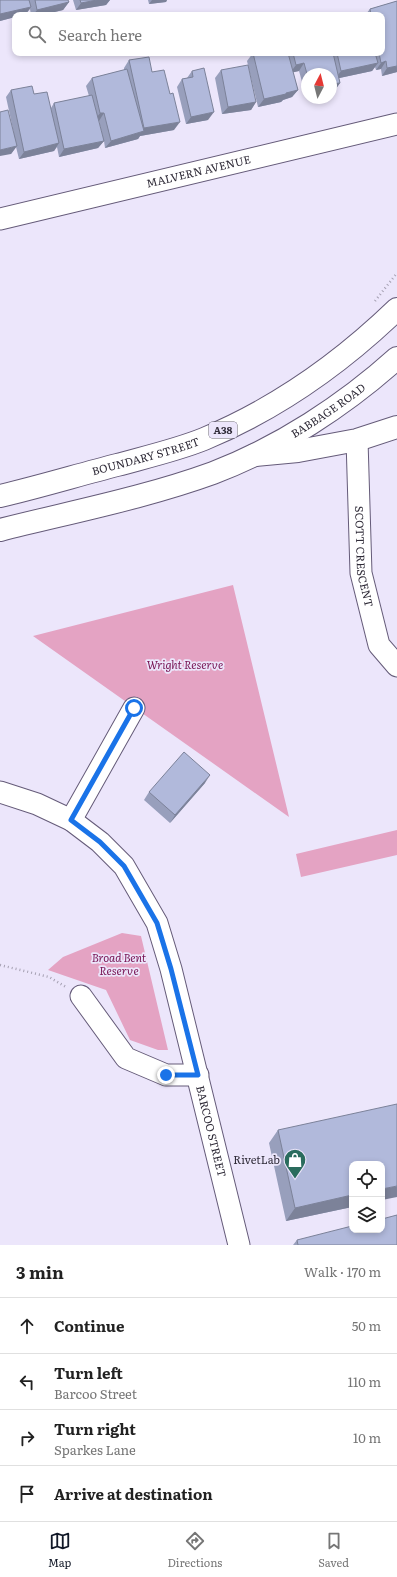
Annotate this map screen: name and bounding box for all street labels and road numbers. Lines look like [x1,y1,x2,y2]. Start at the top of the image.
street label: MALVERN AVENUE [144,150,252,191]
street label: BABBAGE ROAD [288,379,368,441]
road number: A38 [209,422,237,438]
street label: BOUNDARY STREET [90,433,202,478]
street label: SCOTT CRESCENT [352,506,378,609]
street label: BARCOO STREET [193,1084,231,1179]

